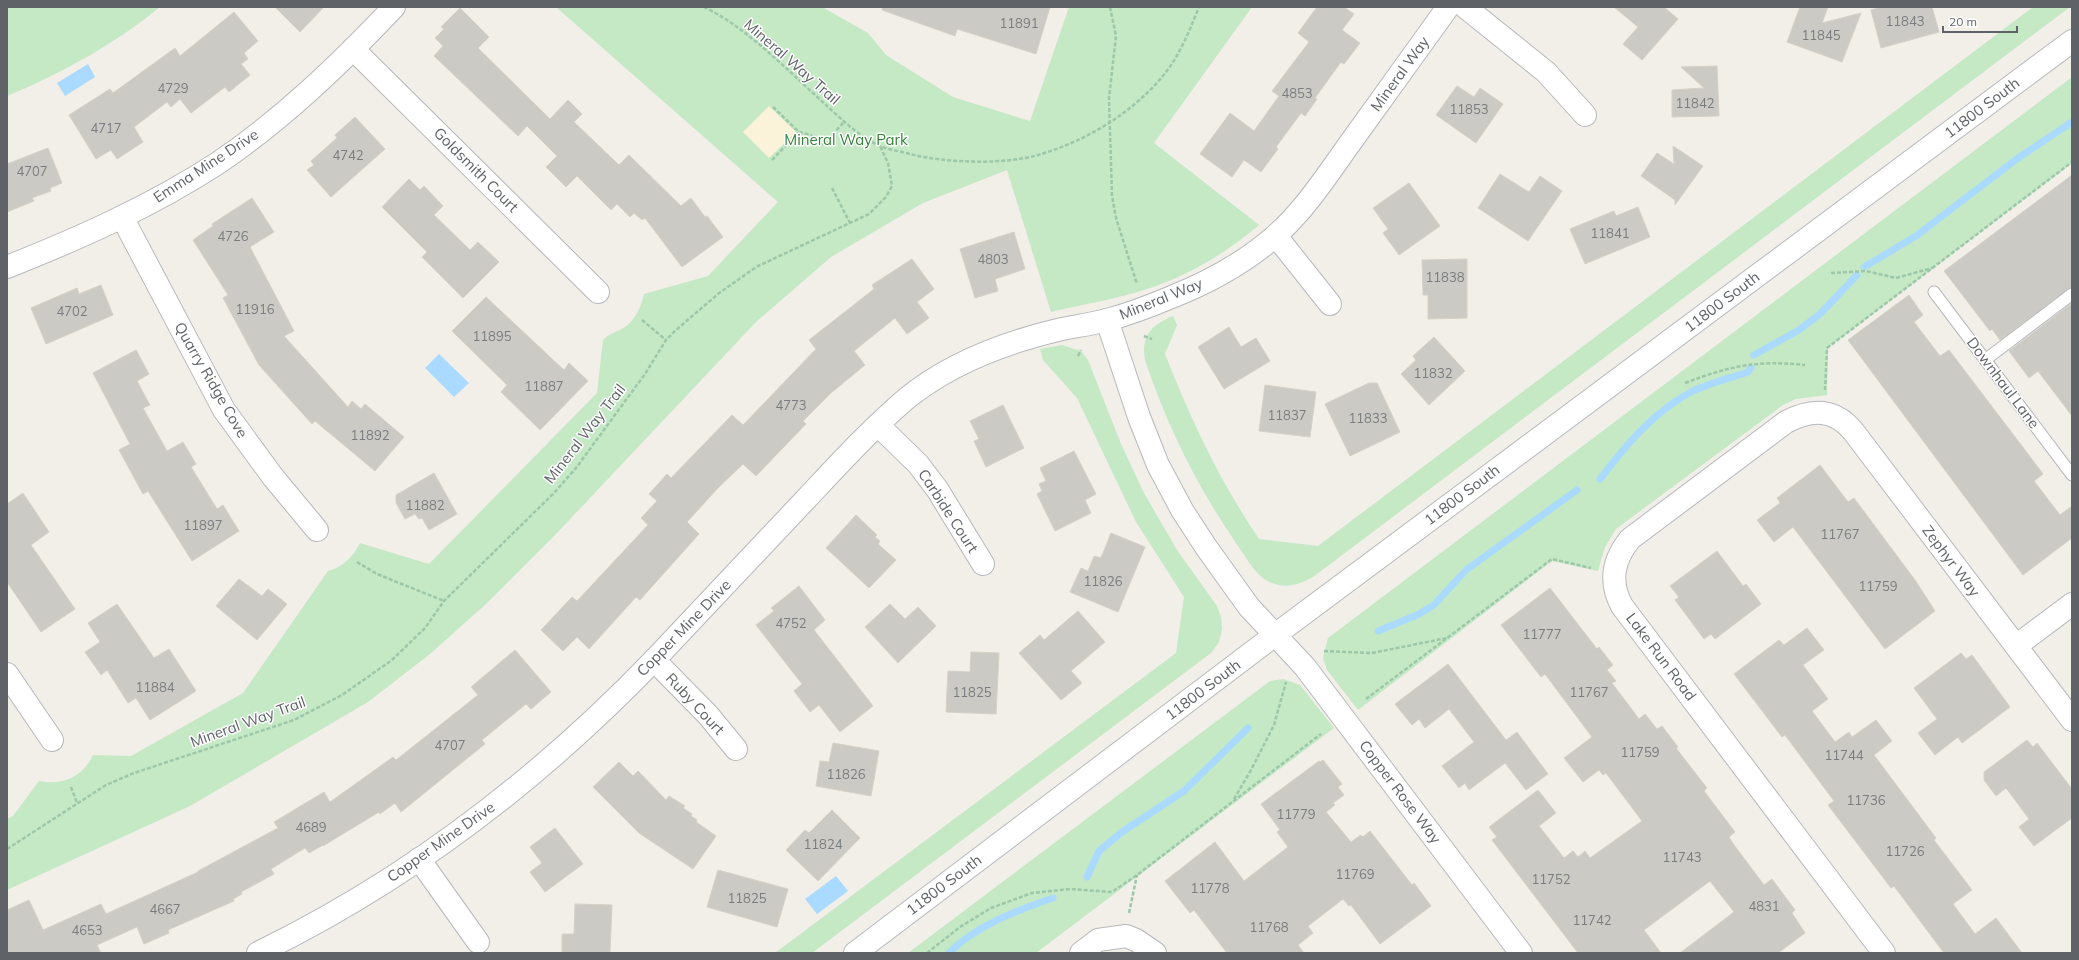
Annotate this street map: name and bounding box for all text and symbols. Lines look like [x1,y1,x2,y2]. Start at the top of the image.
scale bar [1943,8,2017,34]
house number: 11843 [1885,13,1925,29]
text: 20 m [1949,14,1977,29]
street label: Mineral Way Trail [740,15,844,109]
house number: 11891 [999,15,1039,31]
house number: 11845 [1801,27,1841,43]
street label: Mineral Way [1366,33,1433,115]
street label: 11800 South [1940,73,2023,142]
house number: 4729 [157,80,189,96]
house number: 4853 [1281,85,1313,101]
house number: 11842 [1675,95,1715,111]
house number: 11853 [1449,101,1489,117]
house number: 4717 [90,120,122,136]
street label: Goldsmith Court [430,123,523,216]
street label: Emma Mine Drive [150,124,262,207]
park label: Mineral Way Park [784,130,908,149]
house number: 4742 [332,147,364,163]
house number: 4707 [16,163,48,179]
house number: 11841 [1590,225,1630,241]
house number: 4726 [217,228,249,244]
house number: 4803 [977,251,1009,267]
street label: 11800 South [1680,267,1763,336]
house number: 11838 [1425,269,1465,285]
street label: Mineral Way [1116,273,1205,324]
house number: 11916 [235,301,275,317]
house number: 4702 [56,303,88,319]
street label: Quarry Ridge Cove [171,318,252,441]
house number: 11895 [472,328,512,344]
street label: Downhaul Lane [1963,333,2044,432]
house number: 11832 [1413,365,1453,381]
house number: 11887 [524,378,564,394]
street label: Mineral Way Trail [540,380,629,487]
house number: 4773 [775,397,807,413]
house number: 11837 [1267,407,1307,423]
house number: 11833 [1348,410,1388,426]
house number: 11892 [350,427,390,443]
street label: 11800 South [1420,460,1503,529]
street label: Carbide Court [914,465,983,556]
house number: 11882 [405,497,445,513]
house number: 11897 [183,517,223,533]
street label: Zephyr Way [1918,521,1984,600]
house number: 11767 [1820,526,1860,542]
house number: 11826 [1083,573,1123,589]
street label: Copper Mine Drive [633,575,735,680]
house number: 11759 [1858,578,1898,594]
street label: Lake Run Road [1622,609,1701,704]
house number: 4752 [775,615,807,631]
house number: 11777 [1522,626,1562,642]
street label: 11800 South [1161,655,1244,724]
street label: Ruby Court [662,669,729,739]
house number: 11884 [135,679,175,695]
house number: 11825 [952,684,992,700]
house number: 11767 [1569,684,1609,700]
street label: Mineral Way Trail [188,692,308,751]
street label: Copper Rose Way [1355,736,1446,847]
house number: 4707 [434,737,466,753]
house number: 11759 [1620,744,1660,760]
house number: 11744 [1824,747,1864,763]
house number: 11826 [826,766,866,782]
house number: 11736 [1846,792,1886,808]
street label: Copper Mine Drive [383,797,498,886]
house number: 11779 [1276,806,1316,822]
house number: 4689 [295,819,327,835]
house number: 11824 [803,836,843,852]
house number: 11726 [1885,843,1925,859]
house number: 11743 [1662,849,1702,865]
street label: 11800 South [902,850,985,919]
house number: 11769 [1335,866,1375,882]
house number: 11752 [1531,871,1571,887]
house number: 11778 [1190,880,1230,896]
house number: 11825 [727,890,767,906]
house number: 4831 [1748,898,1780,914]
house number: 4667 [149,901,181,917]
house number: 11742 [1572,912,1612,928]
house number: 11768 [1249,919,1289,935]
house number: 4653 [71,922,103,938]

